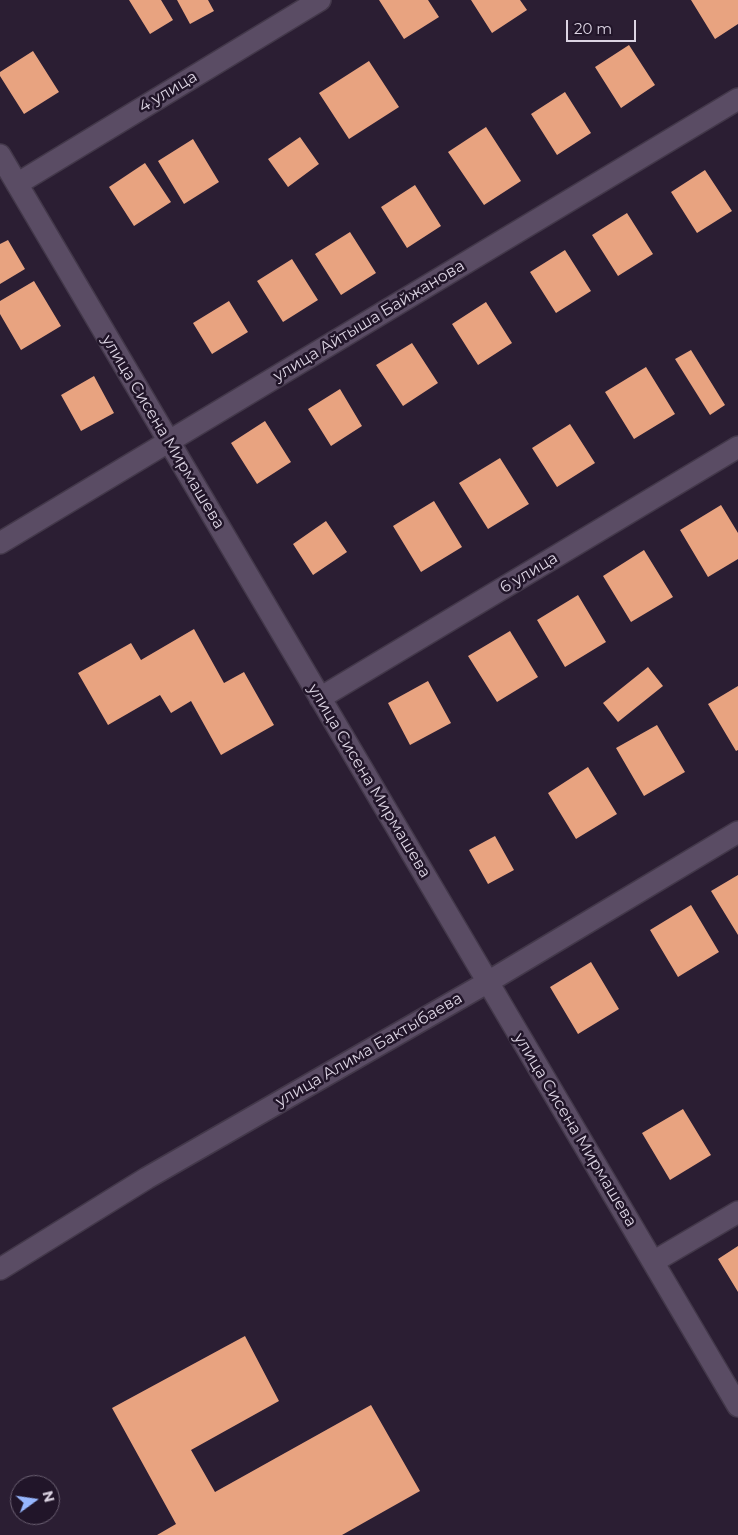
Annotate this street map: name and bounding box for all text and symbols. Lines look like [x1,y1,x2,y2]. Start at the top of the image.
scale bar [568,10,638,42]
text: 20 m [574,19,612,38]
street label: 4 улица [135,67,201,117]
street label: улица Айтыша Байжанова [270,256,468,386]
street label: улица Сисена Мирмашева [97,332,229,532]
street label: 6 улица [497,548,561,598]
street label: улица Сисена Мирмашева [303,681,435,881]
street label: улица Алима Бактыбаева [272,989,466,1111]
street label: улица Сисена Мирмашева [509,1030,641,1230]
north arrow [10,1475,60,1525]
text: N [38,1489,59,1504]

